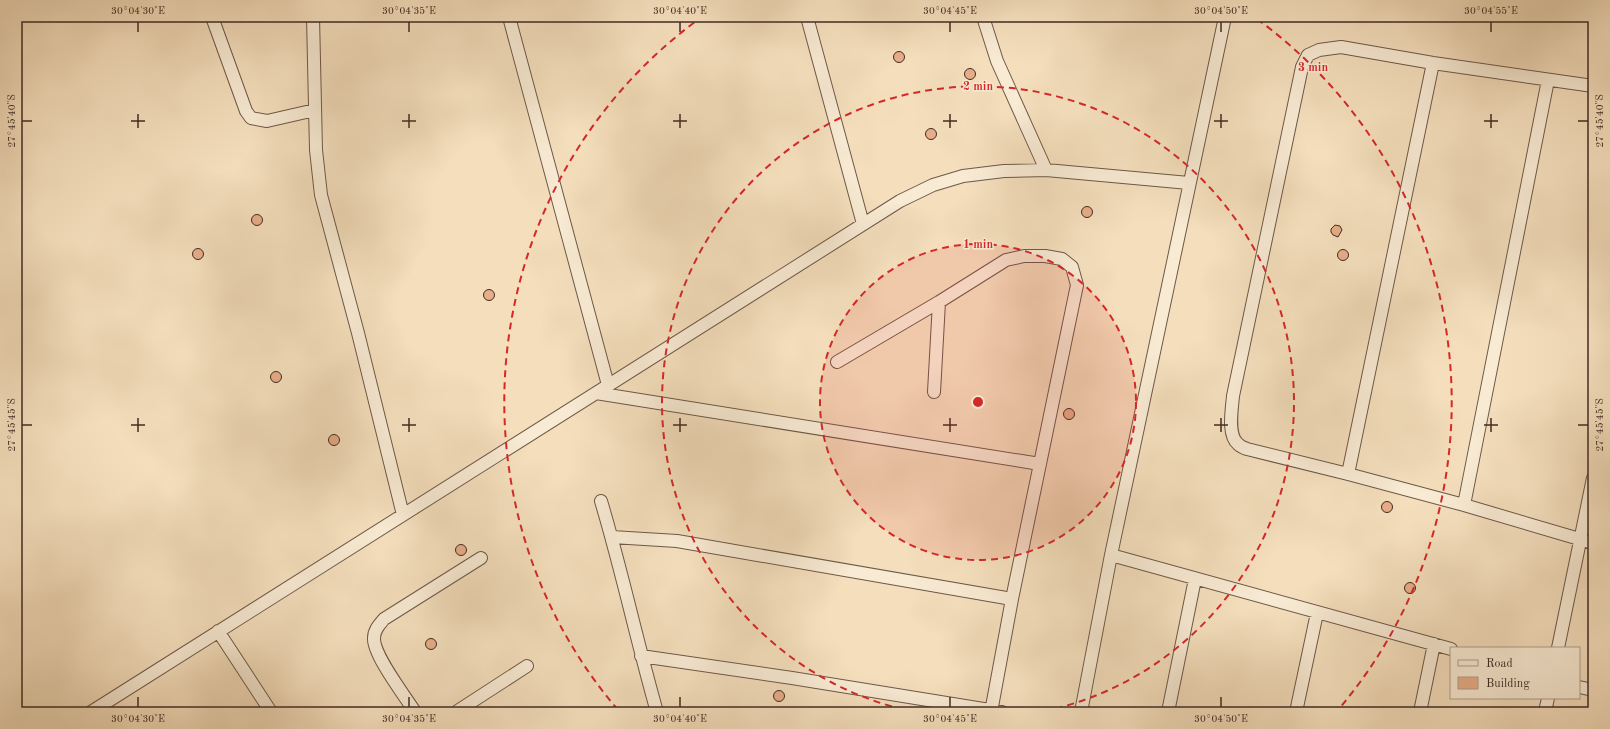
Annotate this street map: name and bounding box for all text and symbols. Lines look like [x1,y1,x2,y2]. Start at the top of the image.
text: 30°04'30"E [111,6,165,16]
text: 30°04'35"E [382,6,436,16]
text: 30°04'40"E [653,6,707,16]
text: 30°04'45"E [923,6,977,16]
text: 30°04'50"E [1194,6,1248,16]
text: 30°04'55"E [1464,6,1518,16]
text: 3 min [1298,62,1328,74]
text: 2 min [963,81,993,93]
text: 27°45'40"S [7,94,17,148]
text: 27°45'40"S [1595,94,1605,148]
text: 1 min [963,239,993,251]
centre of rings [971,395,985,409]
text: 27°45'45"S [7,398,17,452]
text: 27°45'45"S [1595,398,1605,452]
legend [1450,647,1580,699]
text: Road [1486,658,1513,670]
text: Building [1486,678,1530,690]
text: 30°04'30"E [111,714,165,724]
text: 30°04'35"E [382,714,436,724]
text: 30°04'40"E [653,714,707,724]
text: 30°04'45"E [923,714,977,724]
text: 30°04'50"E [1194,714,1248,724]

